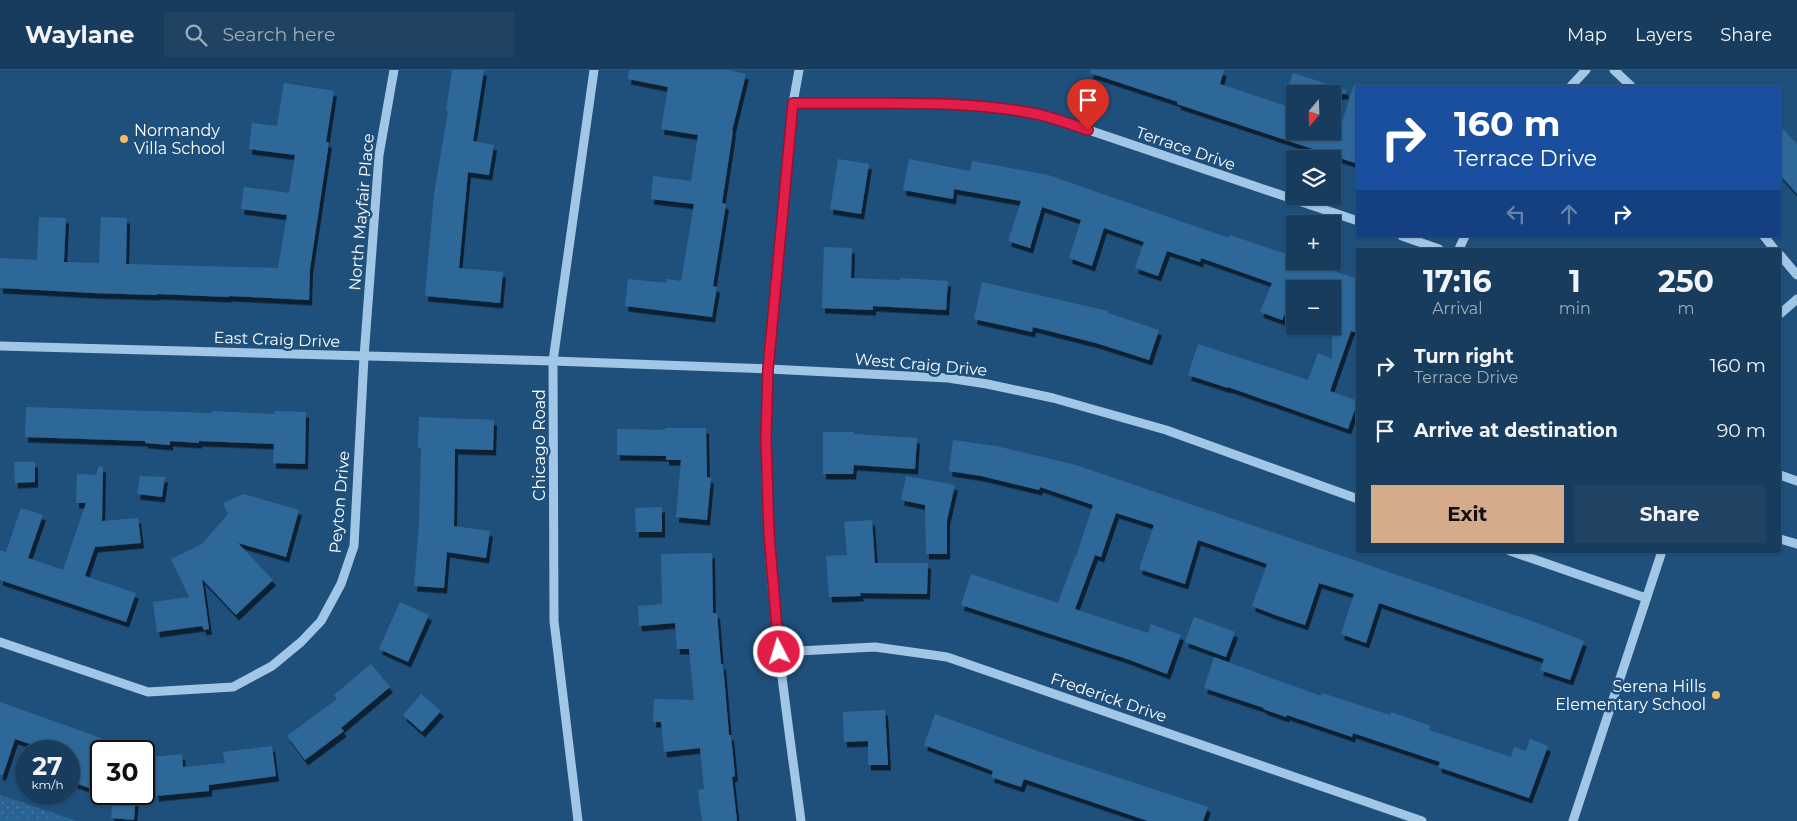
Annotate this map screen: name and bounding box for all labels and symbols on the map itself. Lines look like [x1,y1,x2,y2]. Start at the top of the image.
pin [1067,79,1109,130]
north arrow [1286,85,1341,140]
place label: Normandy Villa School [134,121,225,158]
street label: Terrace Drive [1134,123,1238,174]
marker: Normandy Villa School [118,133,130,145]
street label: North Mayfair Place [345,133,378,291]
street label: East Craig Drive [213,328,340,351]
street label: West Craig Drive [854,349,988,380]
street label: Chicago Road [530,389,549,501]
street label: Peyton Drive [326,450,353,554]
position arrow [752,625,804,677]
street label: Frederick Drive [1048,669,1169,726]
place label: Serena Hills Elementary School [1555,677,1706,714]
marker: Serena Hills Elementary School [1710,689,1722,701]
speed limit sign: 30 [90,740,155,805]

